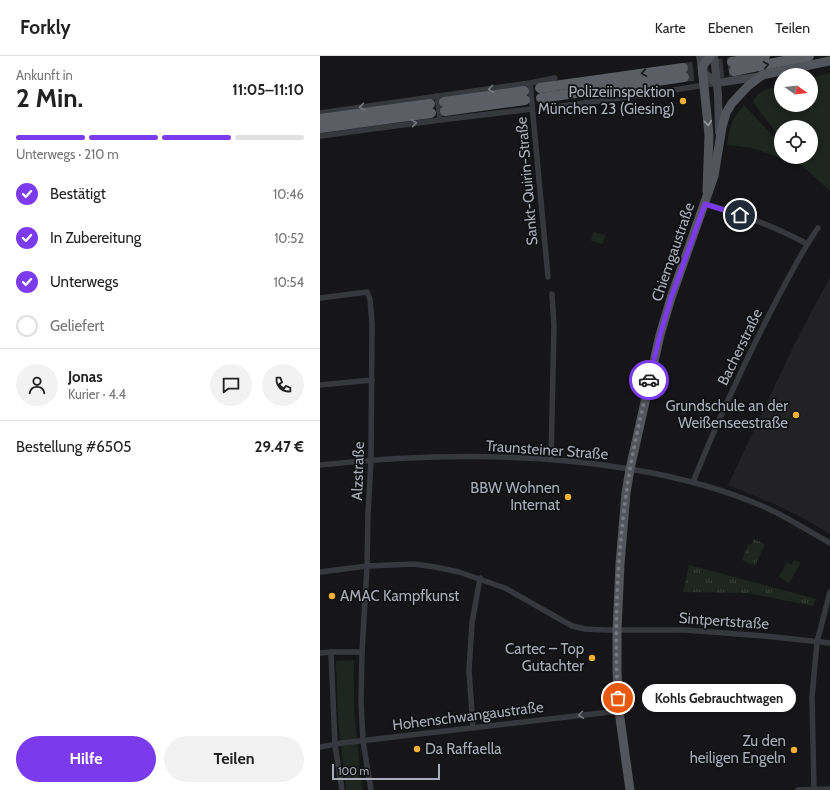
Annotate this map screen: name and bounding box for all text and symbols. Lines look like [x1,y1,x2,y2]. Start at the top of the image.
text: Forkly [20,16,71,39]
text: Karte [655,19,686,37]
text: Ebenen [708,19,753,37]
text: Teilen [775,19,810,37]
one-way arrow [762,61,769,70]
text: Ankunft in [16,67,73,83]
one-way arrow [641,68,647,77]
north arrow [774,68,818,112]
map controls [774,68,818,164]
text: 11:05–11:10 [232,81,304,99]
text: 2 Min. [16,82,83,114]
place label: Polizeiinspektion München 23 (Giesing) [538,83,675,118]
one-way arrow [488,84,494,93]
marker: Polizeiinspektion München 23 (Giesing) [678,96,688,106]
one-way arrow [359,102,365,111]
street label: Sankt-Quirin-Straße [512,116,542,246]
one-way arrow [411,119,417,128]
one-way arrow [703,120,712,126]
button: locate [774,120,818,164]
text: Unterwegs · 210 m [16,146,119,162]
icon: check [16,183,38,205]
text: Bestätigt [50,185,106,203]
text: 10:46 [273,186,304,202]
pin [723,198,757,232]
street label: Chiemgaustraße [648,200,698,304]
icon: home [729,204,751,226]
icon: check [16,227,38,249]
text: In Zubereitung [50,229,141,247]
text: 10:52 [274,230,304,246]
icon: check [16,271,38,293]
text: Unterwegs [50,273,118,291]
text: 10:54 [273,274,304,290]
street label: Bacherstraße [714,306,766,388]
text: Geliefert [50,317,104,335]
courier [629,360,669,400]
button: person [16,364,58,406]
button: chat [210,364,252,406]
button: phone [262,364,304,406]
text: Jonas [68,368,103,386]
icon: car [638,369,660,391]
text: Kurier · 4.4 [68,386,126,402]
place label: Grundschule an der Weißenseestraße [665,397,788,432]
marker: Grundschule an der Weißenseestraße [791,410,801,420]
street label: Traunsteiner Straße [485,437,609,463]
text: Bestellung #6505 [16,438,131,456]
text: 29.47 € [255,438,304,456]
street label: Alzstraße [348,441,368,501]
place label: BBW Wohnen Internat [470,479,560,514]
marker: BBW Wohnen Internat [563,492,573,502]
place label: AMAC Kampfkunst [340,587,459,605]
marker: AMAC Kampfkunst [327,591,337,601]
street label: Sintpertstraße [678,609,770,633]
place label: Cartec – Top Gutachter [505,640,584,675]
marker: Cartec – Top Gutachter [587,653,597,663]
pin [601,681,635,715]
callout: Kohls Gebrauchtwagen [642,684,796,712]
icon: bag [607,687,629,709]
text: Kohls Gebrauchtwagen [655,690,783,706]
street label: Hohenschwangaustraße [391,698,545,734]
one-way arrow [578,711,584,720]
place label: Zu den heiligen Engeln [690,732,786,767]
button: Hilfe [16,736,156,782]
button: Teilen [164,736,304,782]
place label: Da Raffaella [425,740,502,758]
marker: Da Raffaella [412,744,422,754]
marker: Zu den heiligen Engeln [789,745,799,755]
scale bar [332,762,440,781]
text: 100 m [338,764,369,778]

